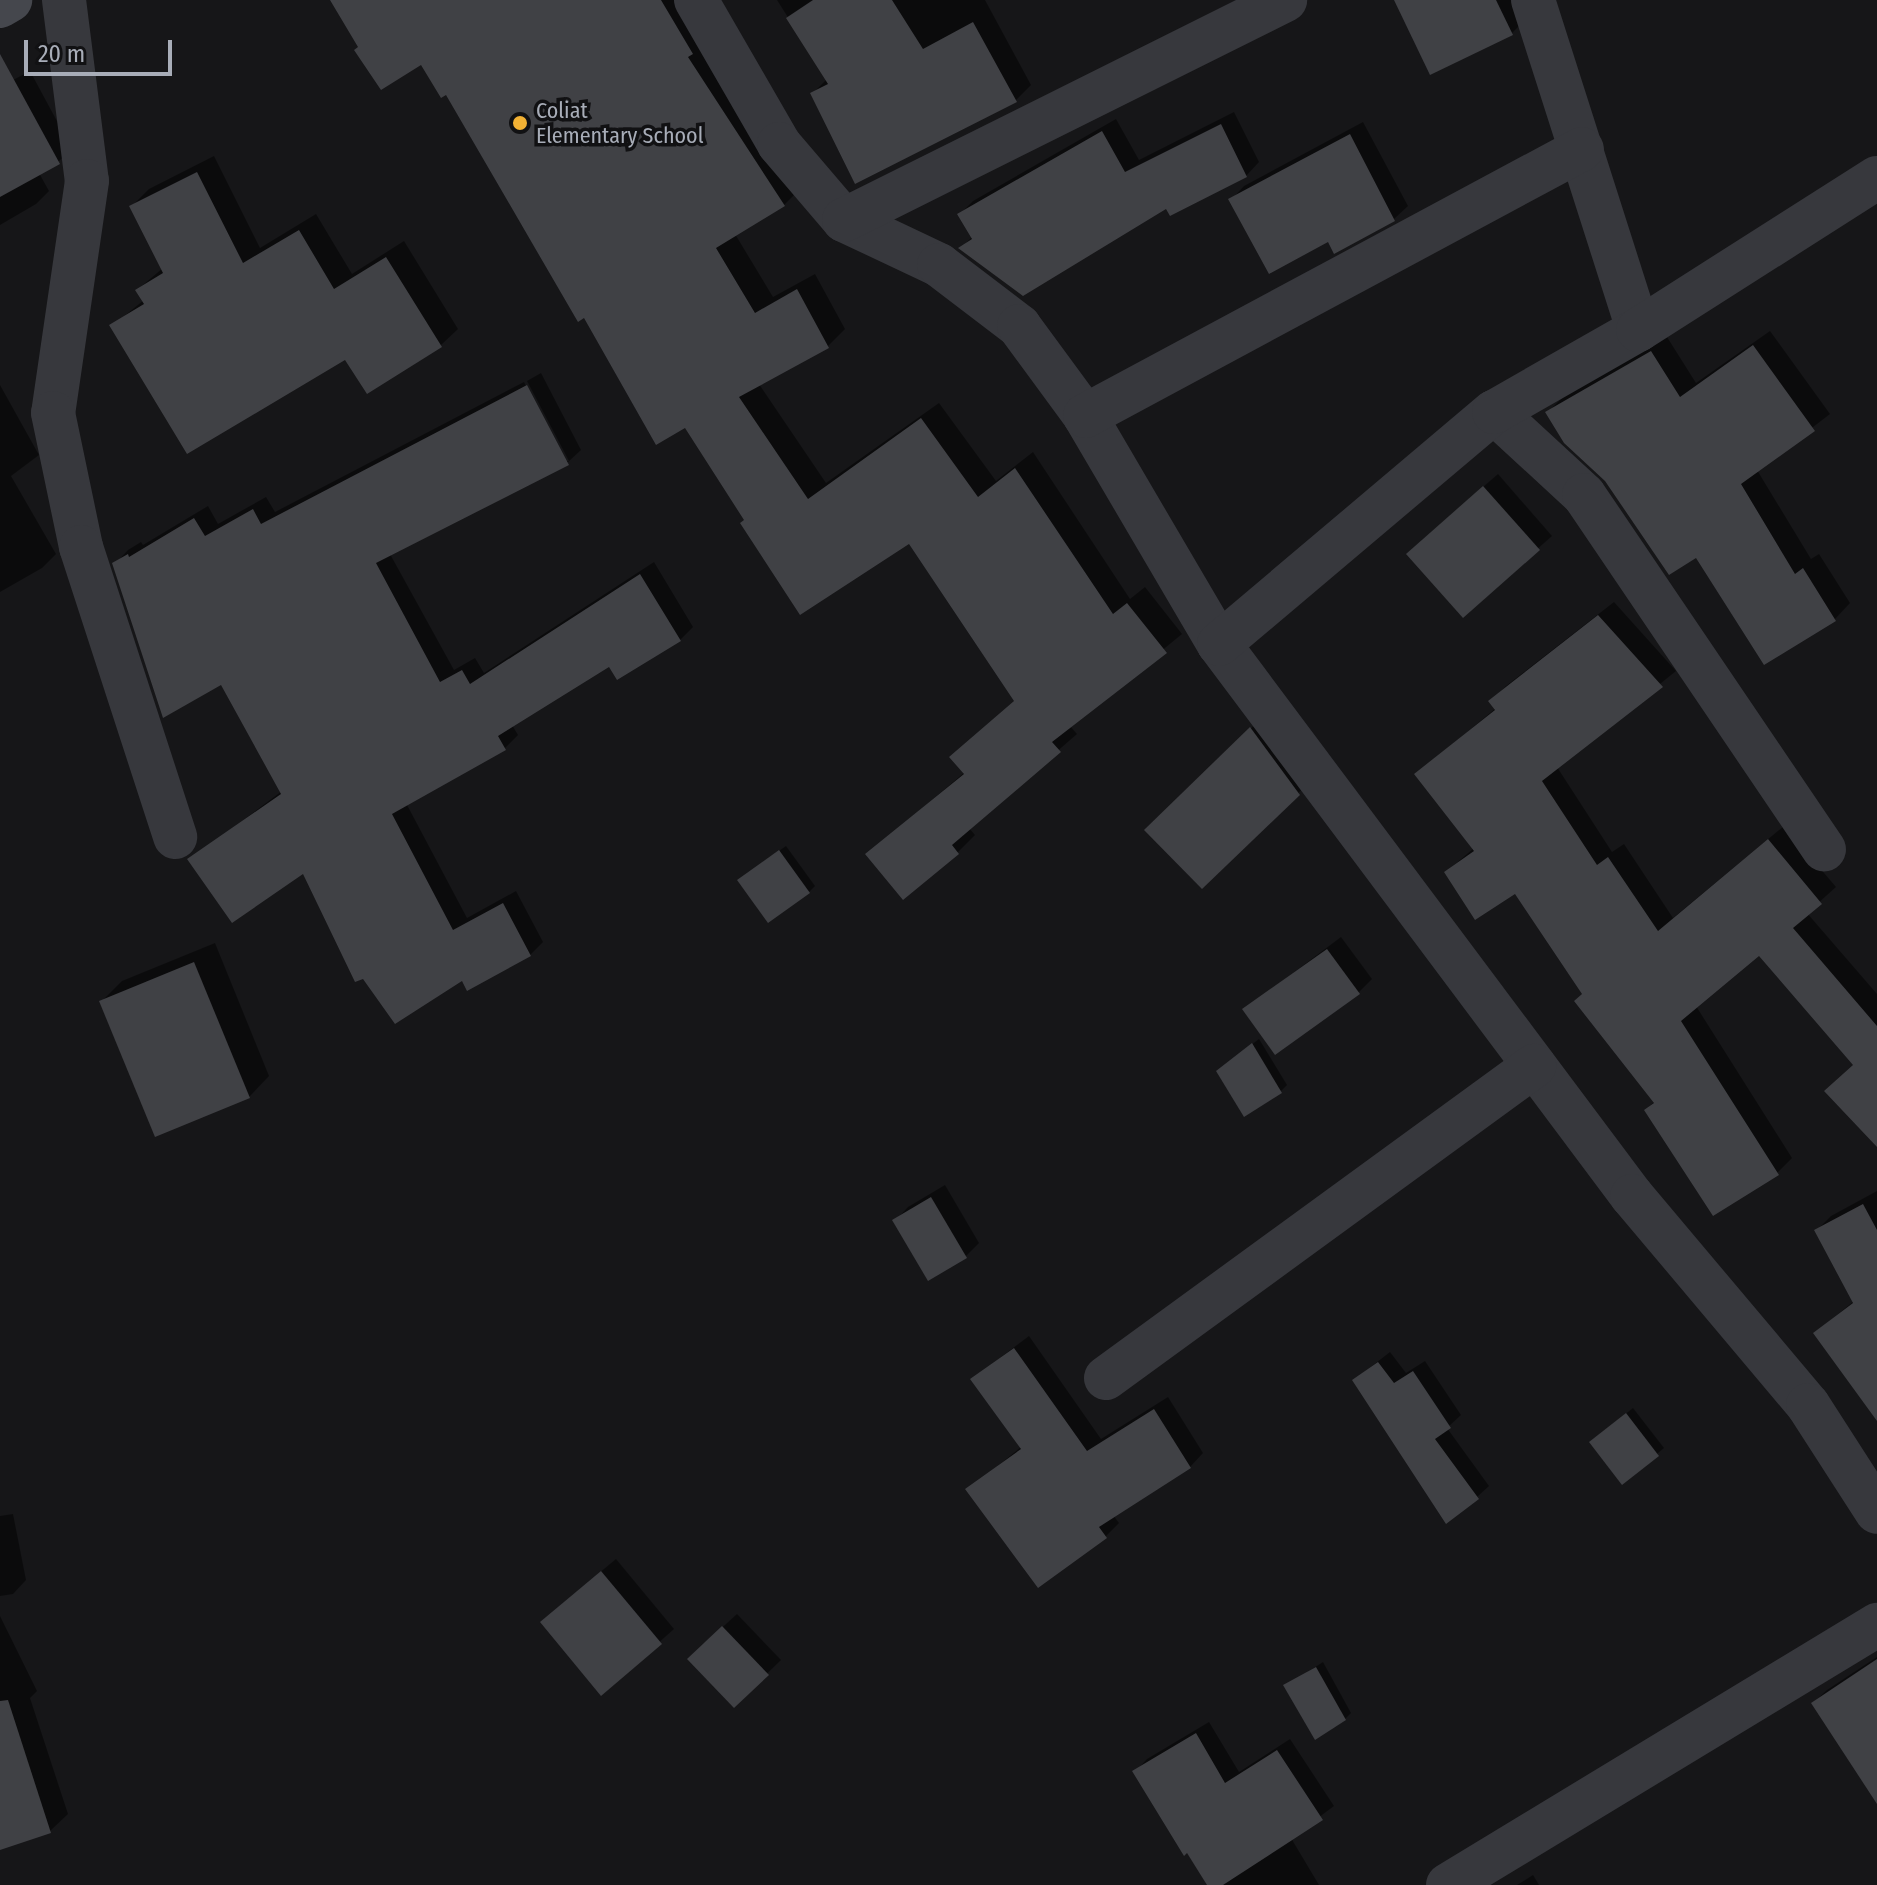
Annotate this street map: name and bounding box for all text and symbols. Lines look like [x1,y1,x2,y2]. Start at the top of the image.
scale bar [28,24,176,74]
text: 20 m [38,40,85,68]
place label: Coliat Elementary School [536,97,703,148]
marker: Coliat Elementary School [511,114,529,132]

